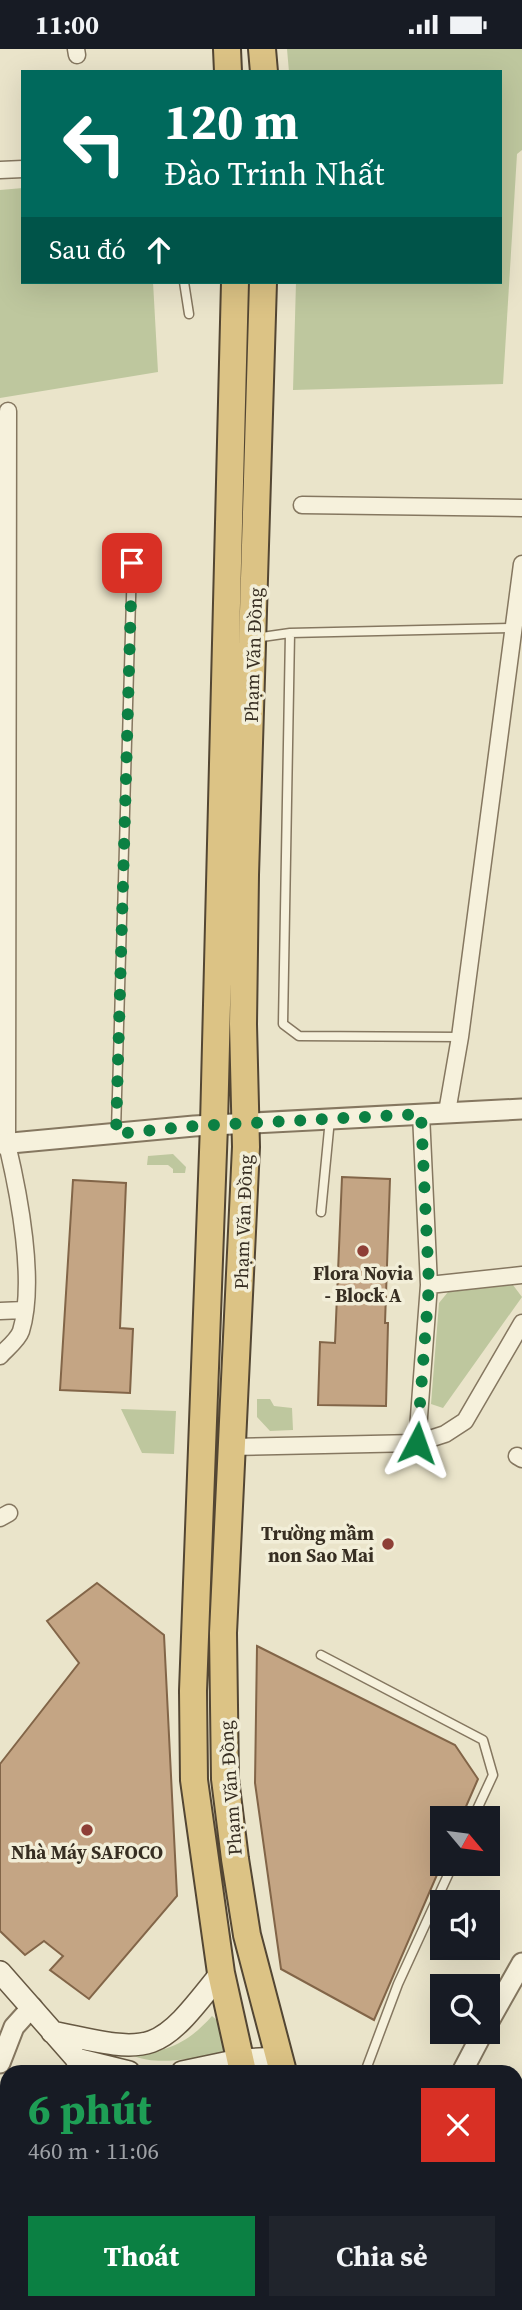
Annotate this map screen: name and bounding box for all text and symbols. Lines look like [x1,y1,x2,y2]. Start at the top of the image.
text: 11:00 [35,7,99,43]
text: 120 m [164,88,299,155]
icon: left [49,98,140,189]
text: Đào Trinh Nhất [164,152,384,196]
icon: ahead [140,231,178,269]
text: Sau đó [49,232,126,268]
pin [102,533,162,593]
icon: arrive [113,544,151,582]
street label: Phạm Văn Đồng [238,587,268,723]
street label: Phạm Văn Đồng [228,1154,258,1290]
marker: Flora Novia - Block A [355,1243,371,1259]
place label: Flora Novia - Block A [313,1260,414,1308]
position arrow [380,1406,454,1480]
place label: Trường mầm non Sao Mai [261,1520,374,1568]
marker: Trường mầm non Sao Mai [380,1536,396,1552]
street label: Phạm Văn Đồng [212,1719,248,1856]
north arrow [430,1806,500,1876]
map controls [430,1806,500,2044]
marker: Nhà Máy SAFOCO [79,1822,95,1838]
place label: Nhà Máy SAFOCO [11,1839,163,1865]
button: sound [430,1890,500,1960]
button: search [430,1974,500,2044]
text: 6 phút [28,2080,152,2138]
button: close [421,2088,495,2162]
text: 460 m · 11:06 [28,2135,159,2167]
button: Thoát [28,2216,255,2296]
button: Chia sẻ [269,2216,495,2296]

